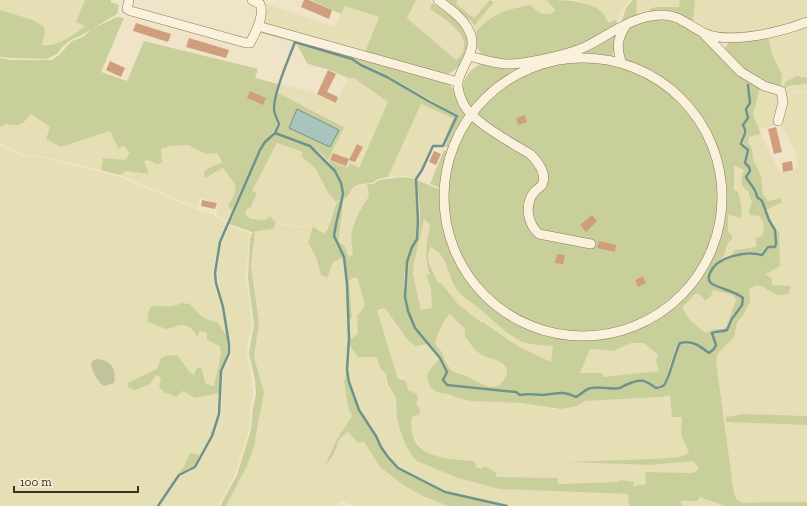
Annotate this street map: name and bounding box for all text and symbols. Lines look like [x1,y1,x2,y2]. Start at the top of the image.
scale bar [14,468,138,494]
text: 100 m [20,475,52,489]

